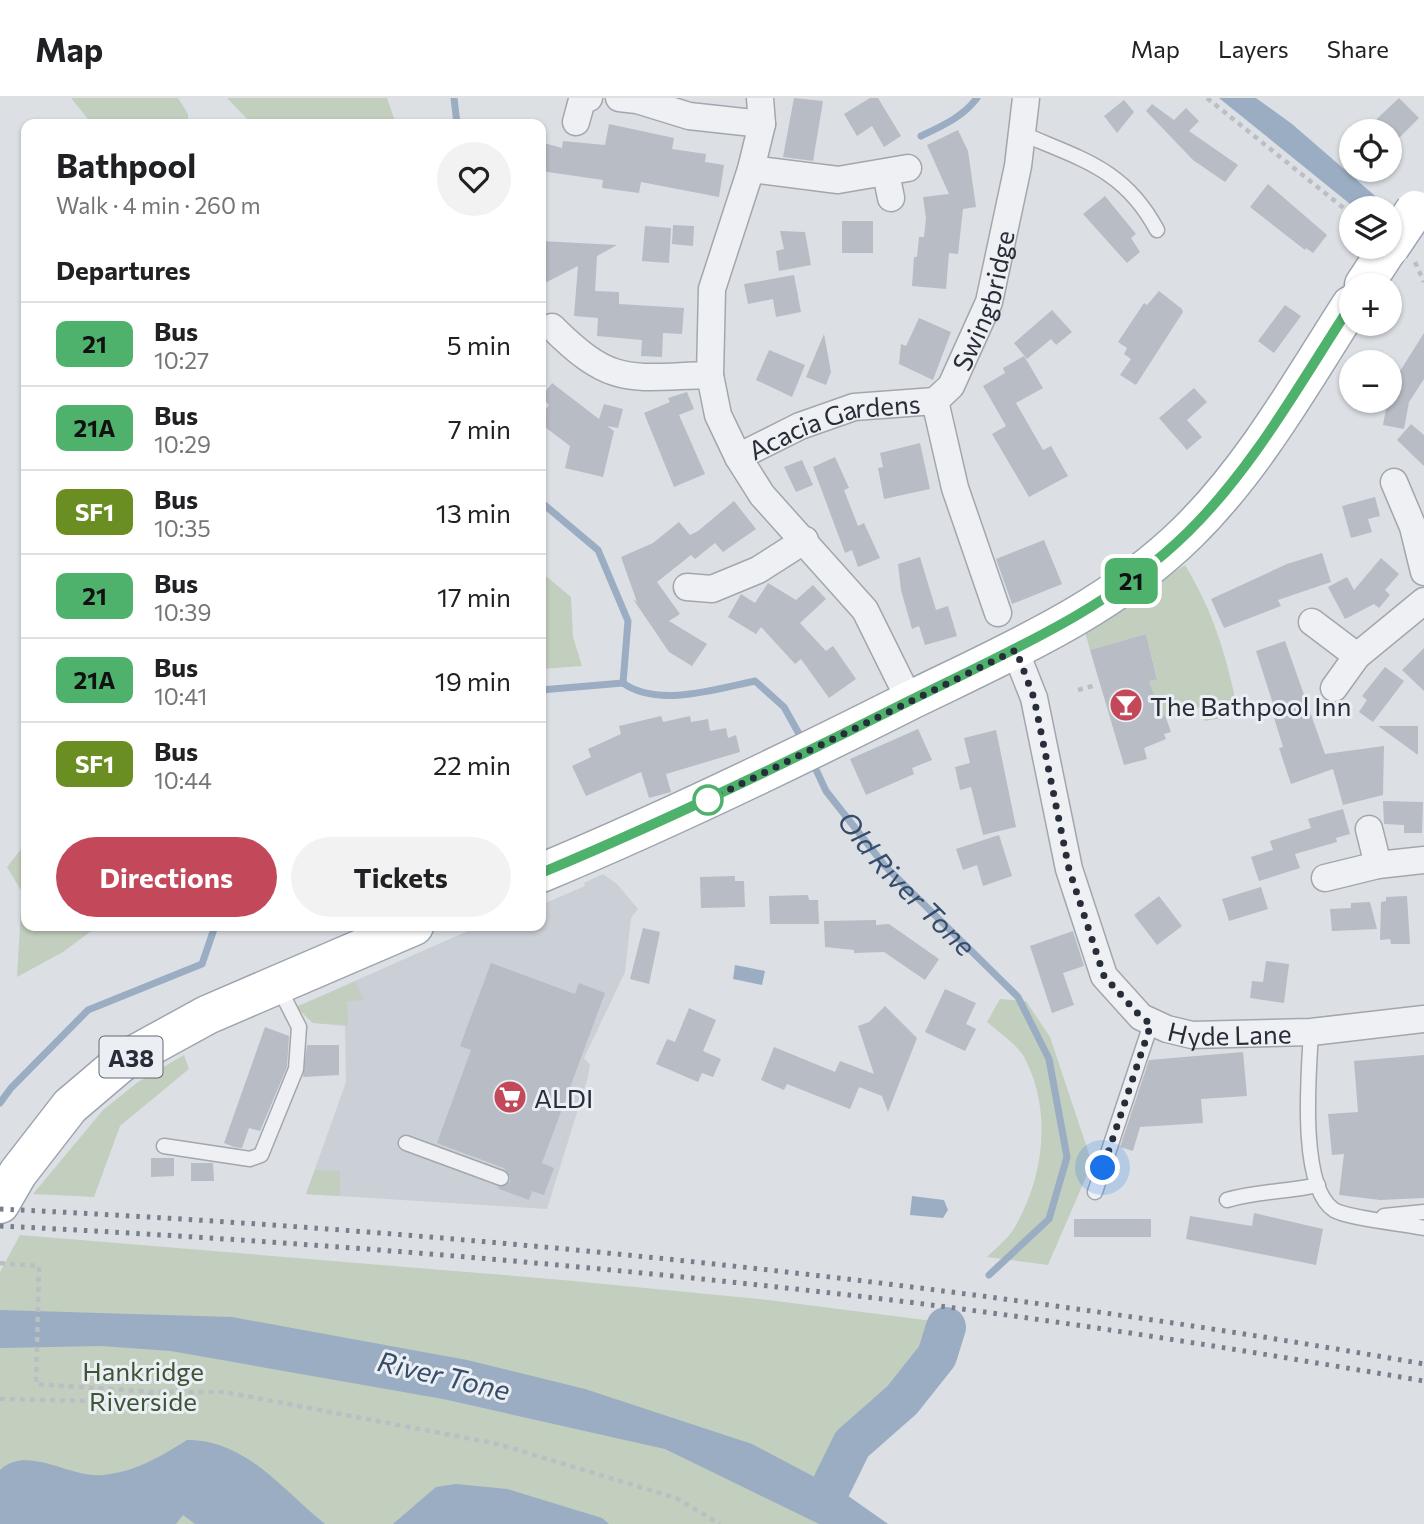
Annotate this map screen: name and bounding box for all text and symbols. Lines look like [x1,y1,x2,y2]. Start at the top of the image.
text: Map [35,28,103,69]
text: Map [1131,34,1180,63]
text: Layers [1218,34,1289,63]
text: Share [1327,34,1389,63]
map controls [1339,119,1402,413]
button: locate [1339,119,1402,182]
button: heart [437,142,511,216]
text: Bathpool [56,144,196,185]
text: Walk · 4 min · 260 m [56,191,261,219]
button: layers [1339,196,1402,259]
street label: Swingbridge [945,227,1019,375]
text: Departures [56,254,191,285]
button: + [1339,273,1402,336]
text: Bus [154,315,198,346]
text: 21 [82,329,107,358]
text: 5 min [447,329,511,360]
text: 10:27 [154,346,209,374]
button: − [1339,350,1402,413]
street label: Acacia Gardens [743,387,921,465]
text: Bus [154,399,198,430]
text: 21A [74,413,115,442]
text: 7 min [448,413,511,444]
text: 10:29 [154,430,211,458]
text: Bus [154,483,198,514]
text: SF1 [75,497,114,526]
text: 13 min [436,497,511,528]
text: 10:35 [154,514,211,542]
line badge: 21 [1100,558,1162,604]
text: 21 [1119,566,1143,595]
text: Bus [154,567,198,598]
text: 21 [82,581,107,610]
text: 17 min [437,581,511,612]
text: 10:39 [154,598,211,626]
text: Bus [154,651,198,682]
text: 21A [74,665,115,694]
text: 19 min [435,665,511,696]
text: 10:41 [154,682,207,710]
bar icon: The Bathpool Inn [1107,686,1145,724]
place label: The Bathpool Inn [1150,690,1351,721]
text: Bus [154,735,198,766]
text: SF1 [75,749,114,778]
text: 22 min [433,749,511,780]
text: 10:44 [154,766,212,794]
unlabelled marker [693,785,723,815]
water label: Old River Tone [831,804,983,963]
button: Directions [56,837,277,917]
button: Tickets [291,837,511,917]
street label: Hyde Lane [1165,1014,1292,1051]
road number: A38 [100,1037,162,1077]
supermarket icon: ALDI [491,1078,529,1116]
place label: ALDI [534,1082,593,1113]
your location [1085,1150,1120,1185]
water label: River Tone [375,1343,514,1407]
park label: Hankridge Riverside [82,1355,204,1416]

